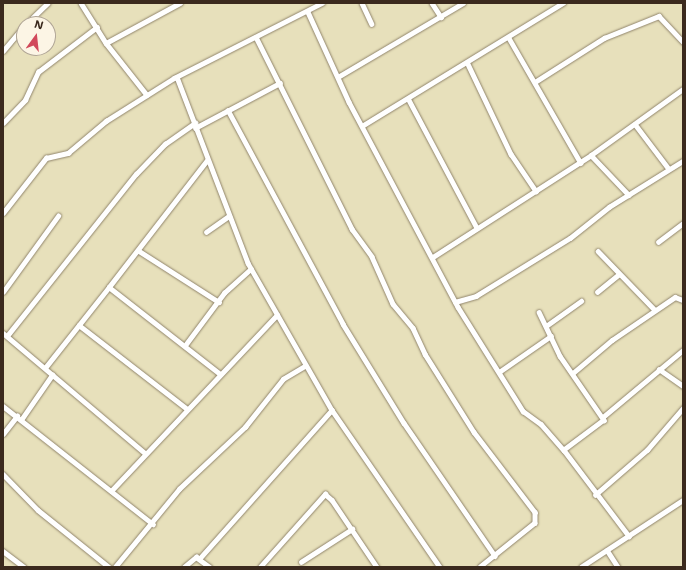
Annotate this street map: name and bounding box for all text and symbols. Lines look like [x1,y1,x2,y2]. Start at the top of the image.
north arrow [16,16,56,56]
text: N [33,17,45,33]

